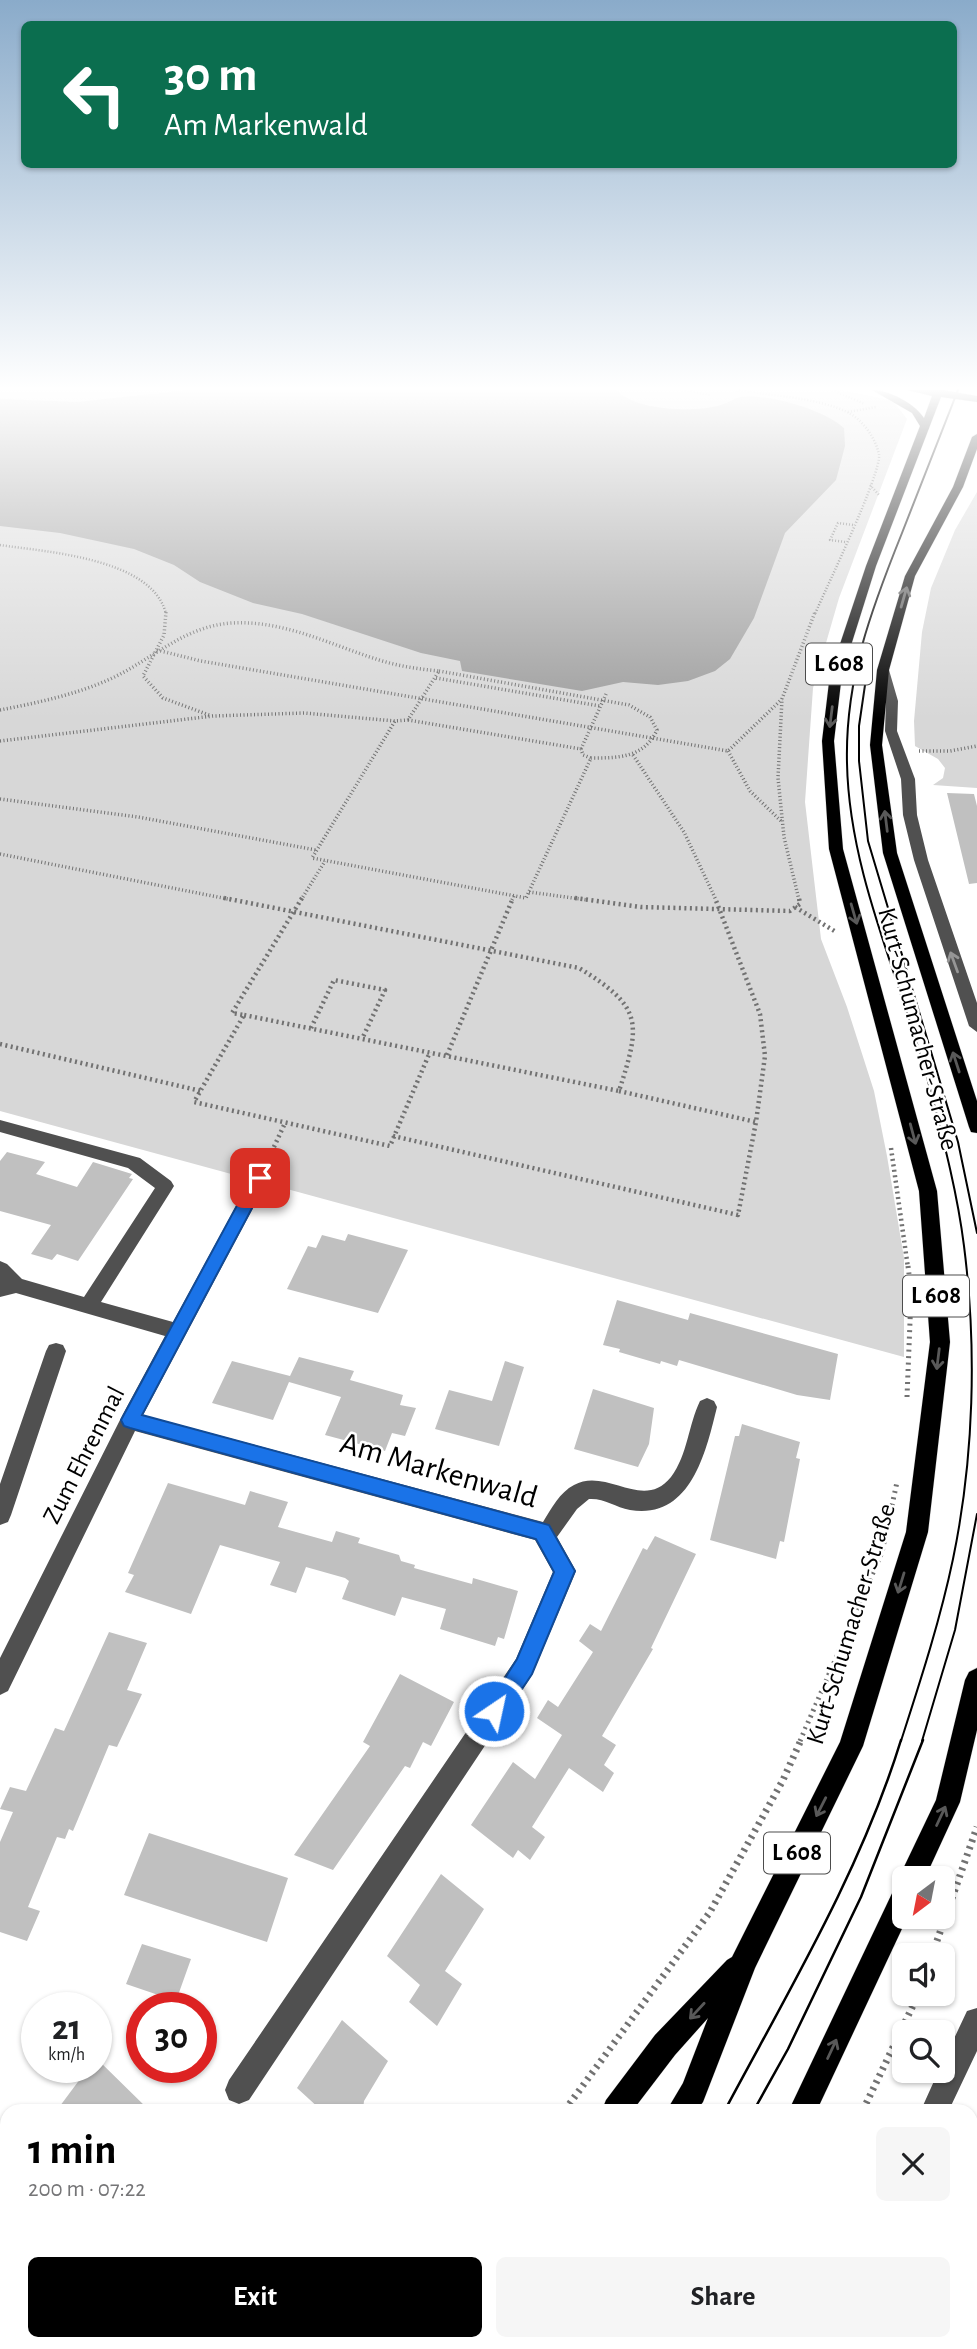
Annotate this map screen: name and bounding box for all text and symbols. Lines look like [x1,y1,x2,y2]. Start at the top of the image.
icon: left [49,49,140,140]
text: 30 m [164,51,258,100]
text: Am Markenwald [164,109,368,141]
one-way arrow [899,587,912,609]
road number: L 608 [806,644,872,684]
one-way arrow [824,705,837,728]
one-way arrow [879,810,892,833]
one-way arrow [849,903,862,925]
street label: Kurt-Schumacher-Straße [873,905,963,1153]
one-way arrow [947,951,959,973]
one-way arrow [949,1052,962,1074]
one-way arrow [907,1122,920,1145]
pin [230,1148,290,1208]
icon: arrive [241,1159,279,1197]
road number: L 608 [903,1276,969,1316]
one-way arrow [931,1347,944,1370]
street label: Zum Ehrenmal [38,1382,130,1528]
street label: Am Markenwald [337,1427,541,1513]
street label: Kurt-Schumacher-Straße [802,1501,900,1747]
one-way arrow [894,1572,907,1594]
position arrow [457,1674,531,1748]
one-way arrow [813,1796,827,1817]
one-way arrow [935,1806,949,1827]
road number: L 608 [764,1832,830,1874]
north arrow [892,1866,956,1928]
map controls [892,1866,955,2083]
button: sound [892,1943,955,2006]
speed limit sign: 30 [126,1992,217,2083]
one-way arrow [688,2002,705,2019]
text: 21 [52,2011,81,2046]
button: search [892,2020,955,2083]
one-way arrow [826,2039,839,2060]
text: km/h [48,2046,85,2064]
button: close [876,2127,950,2201]
text: 1 min [28,2129,117,2171]
text: 200 m · 07:22 [28,2178,146,2201]
button: Exit [28,2257,482,2337]
button: Share [496,2257,950,2337]

